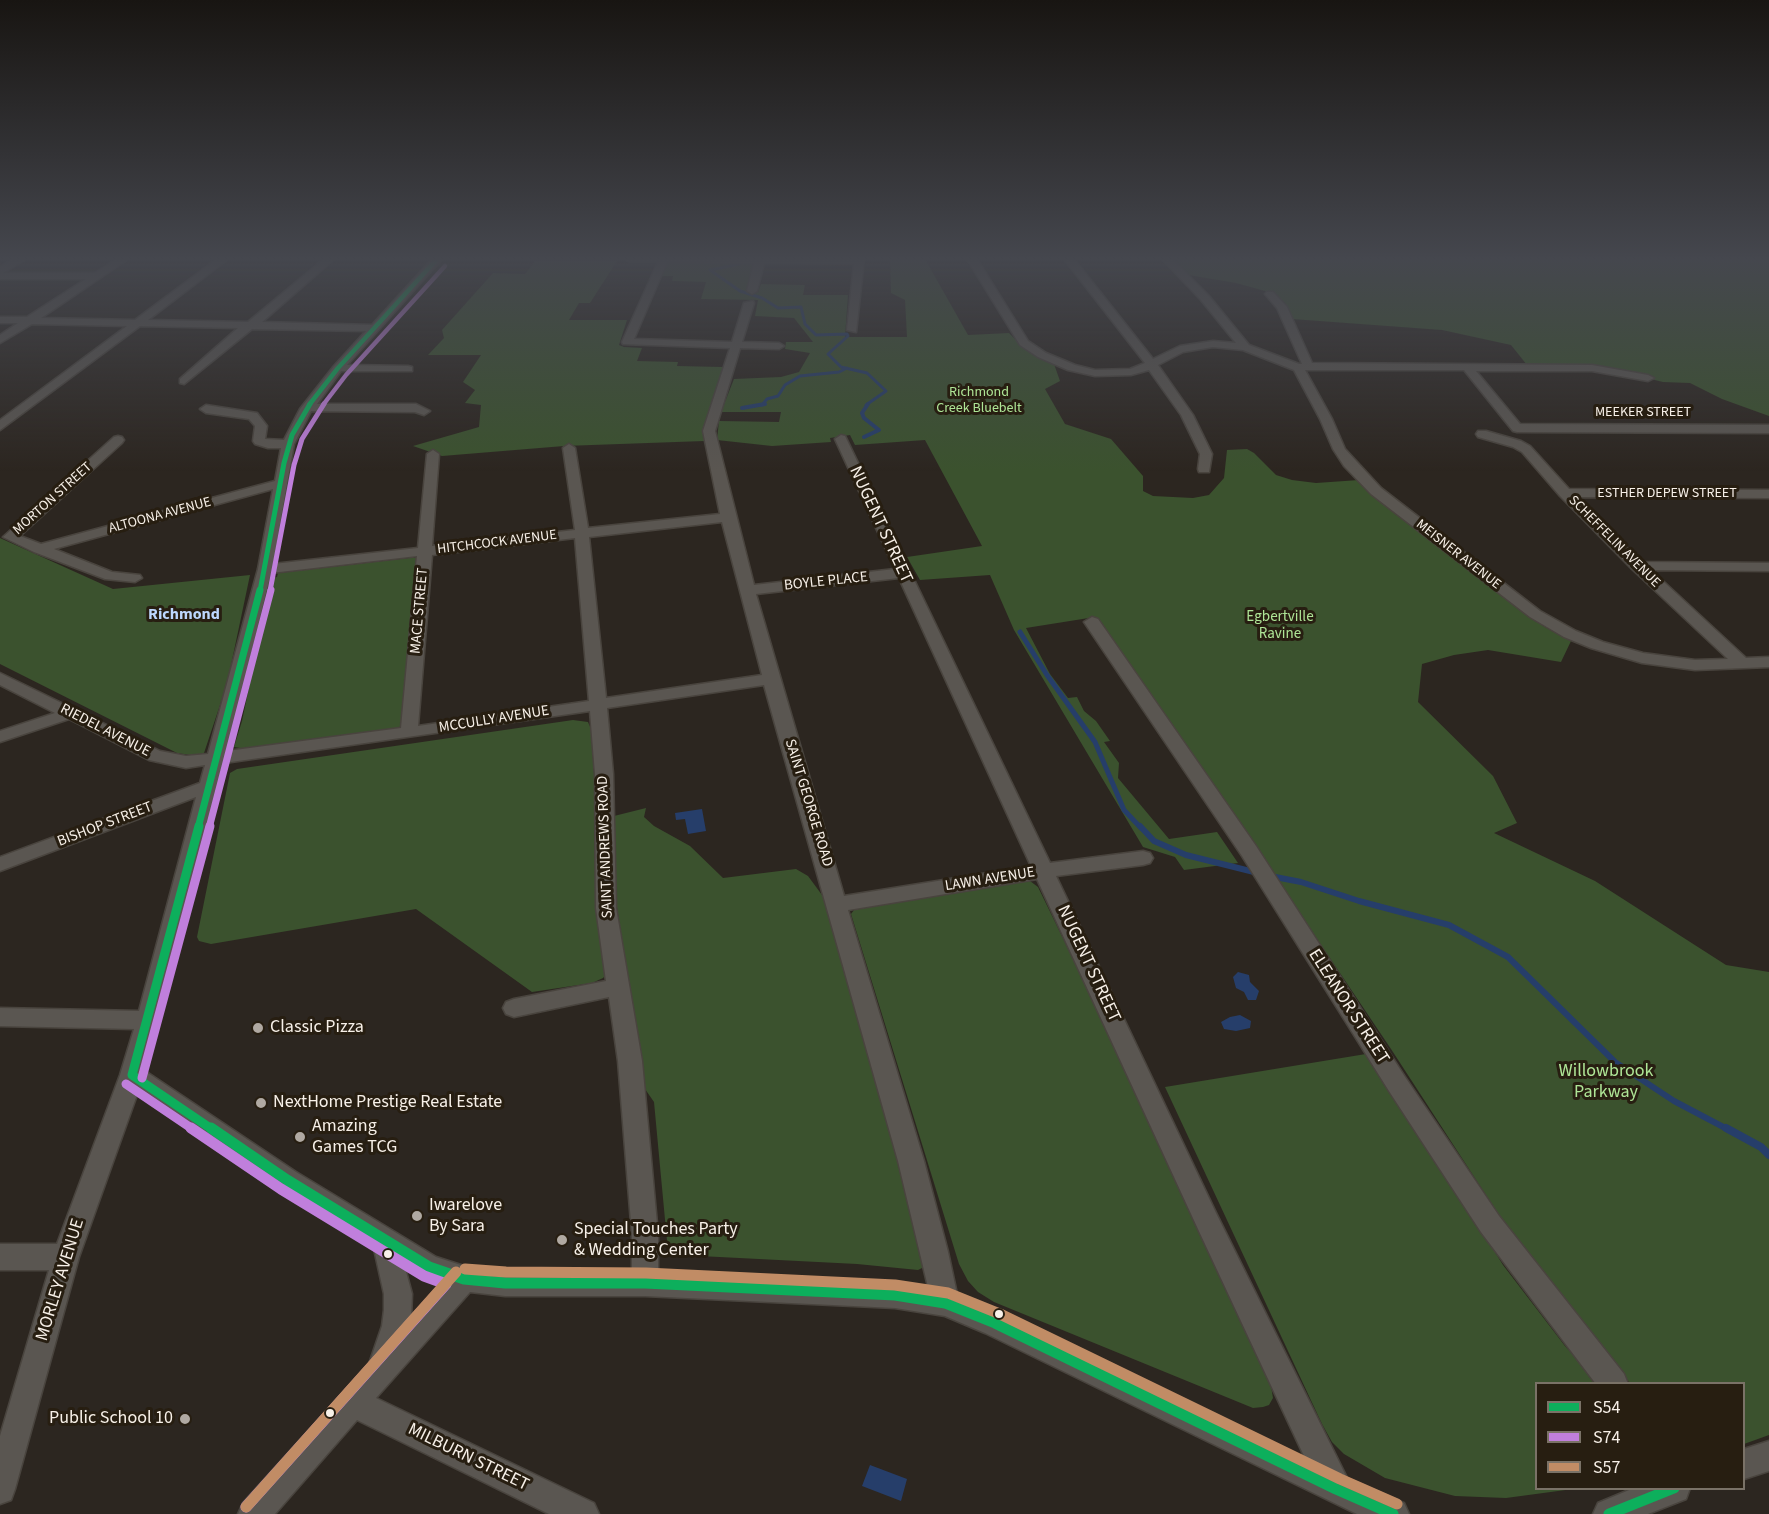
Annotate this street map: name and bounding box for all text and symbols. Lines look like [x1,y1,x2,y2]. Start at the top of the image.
park label: Richmond Creek Bluebelt [936,385,1022,418]
street label: MEEKER STREET [1595,405,1691,421]
street label: MORTON STREET [10,459,96,539]
street label: NUGENT STREET [843,463,917,587]
street label: ESTHER DEPEW STREET [1597,486,1737,502]
street label: SCHEFFELIN AVENUE [1565,493,1663,591]
street label: ALTOONA AVENUE [107,494,213,538]
street label: MEISNER AVENUE [1412,517,1504,593]
street label: HITCHCOCK AVENUE [436,527,558,559]
street label: MACE STREET [407,567,433,655]
street label: BOYLE PLACE [783,569,869,595]
district label: Richmond [148,605,220,625]
park label: Egbertville Ravine [1246,609,1314,644]
street label: RIEDEL AVENUE [57,701,153,761]
street label: MCCULLY AVENUE [438,702,550,738]
street label: SAINT GEORGE ROAD [780,737,836,869]
street label: SAINT ANDREWS ROAD [595,775,617,919]
street label: BISHOP STREET [55,799,155,851]
street label: LAWN AVENUE [944,864,1036,896]
street label: NUGENT STREET [1051,902,1125,1026]
street label: ELEANOR STREET [1303,945,1393,1069]
place label: Classic Pizza [270,1017,364,1039]
marker: Classic Pizza [251,1021,265,1035]
park label: Willowbrook Parkway [1559,1061,1653,1104]
place label: NextHome Prestige Real Estate [273,1092,502,1114]
marker: NextHome Prestige Real Estate [254,1096,268,1110]
place label: Amazing Games TCG [312,1116,397,1158]
marker: Amazing Games TCG [293,1130,307,1144]
place label: Iwarelove By Sara [429,1195,502,1238]
marker: Iwarelove By Sara [410,1209,424,1223]
street label: MORLEY AVENUE [32,1216,90,1344]
place label: Special Touches Party & Wedding Center [574,1219,738,1262]
marker: Special Touches Party & Wedding Center [555,1233,569,1247]
unlabelled marker [382,1248,394,1260]
unlabelled marker [993,1308,1005,1320]
legend [1535,1382,1745,1490]
text: S54 [1593,1395,1621,1420]
unlabelled marker [324,1407,336,1419]
place label: Public School 10 [49,1408,173,1430]
marker: Public School 10 [178,1412,192,1426]
street label: MILBURN STREET [404,1419,532,1497]
text: S74 [1593,1425,1621,1450]
text: S57 [1593,1455,1621,1480]

